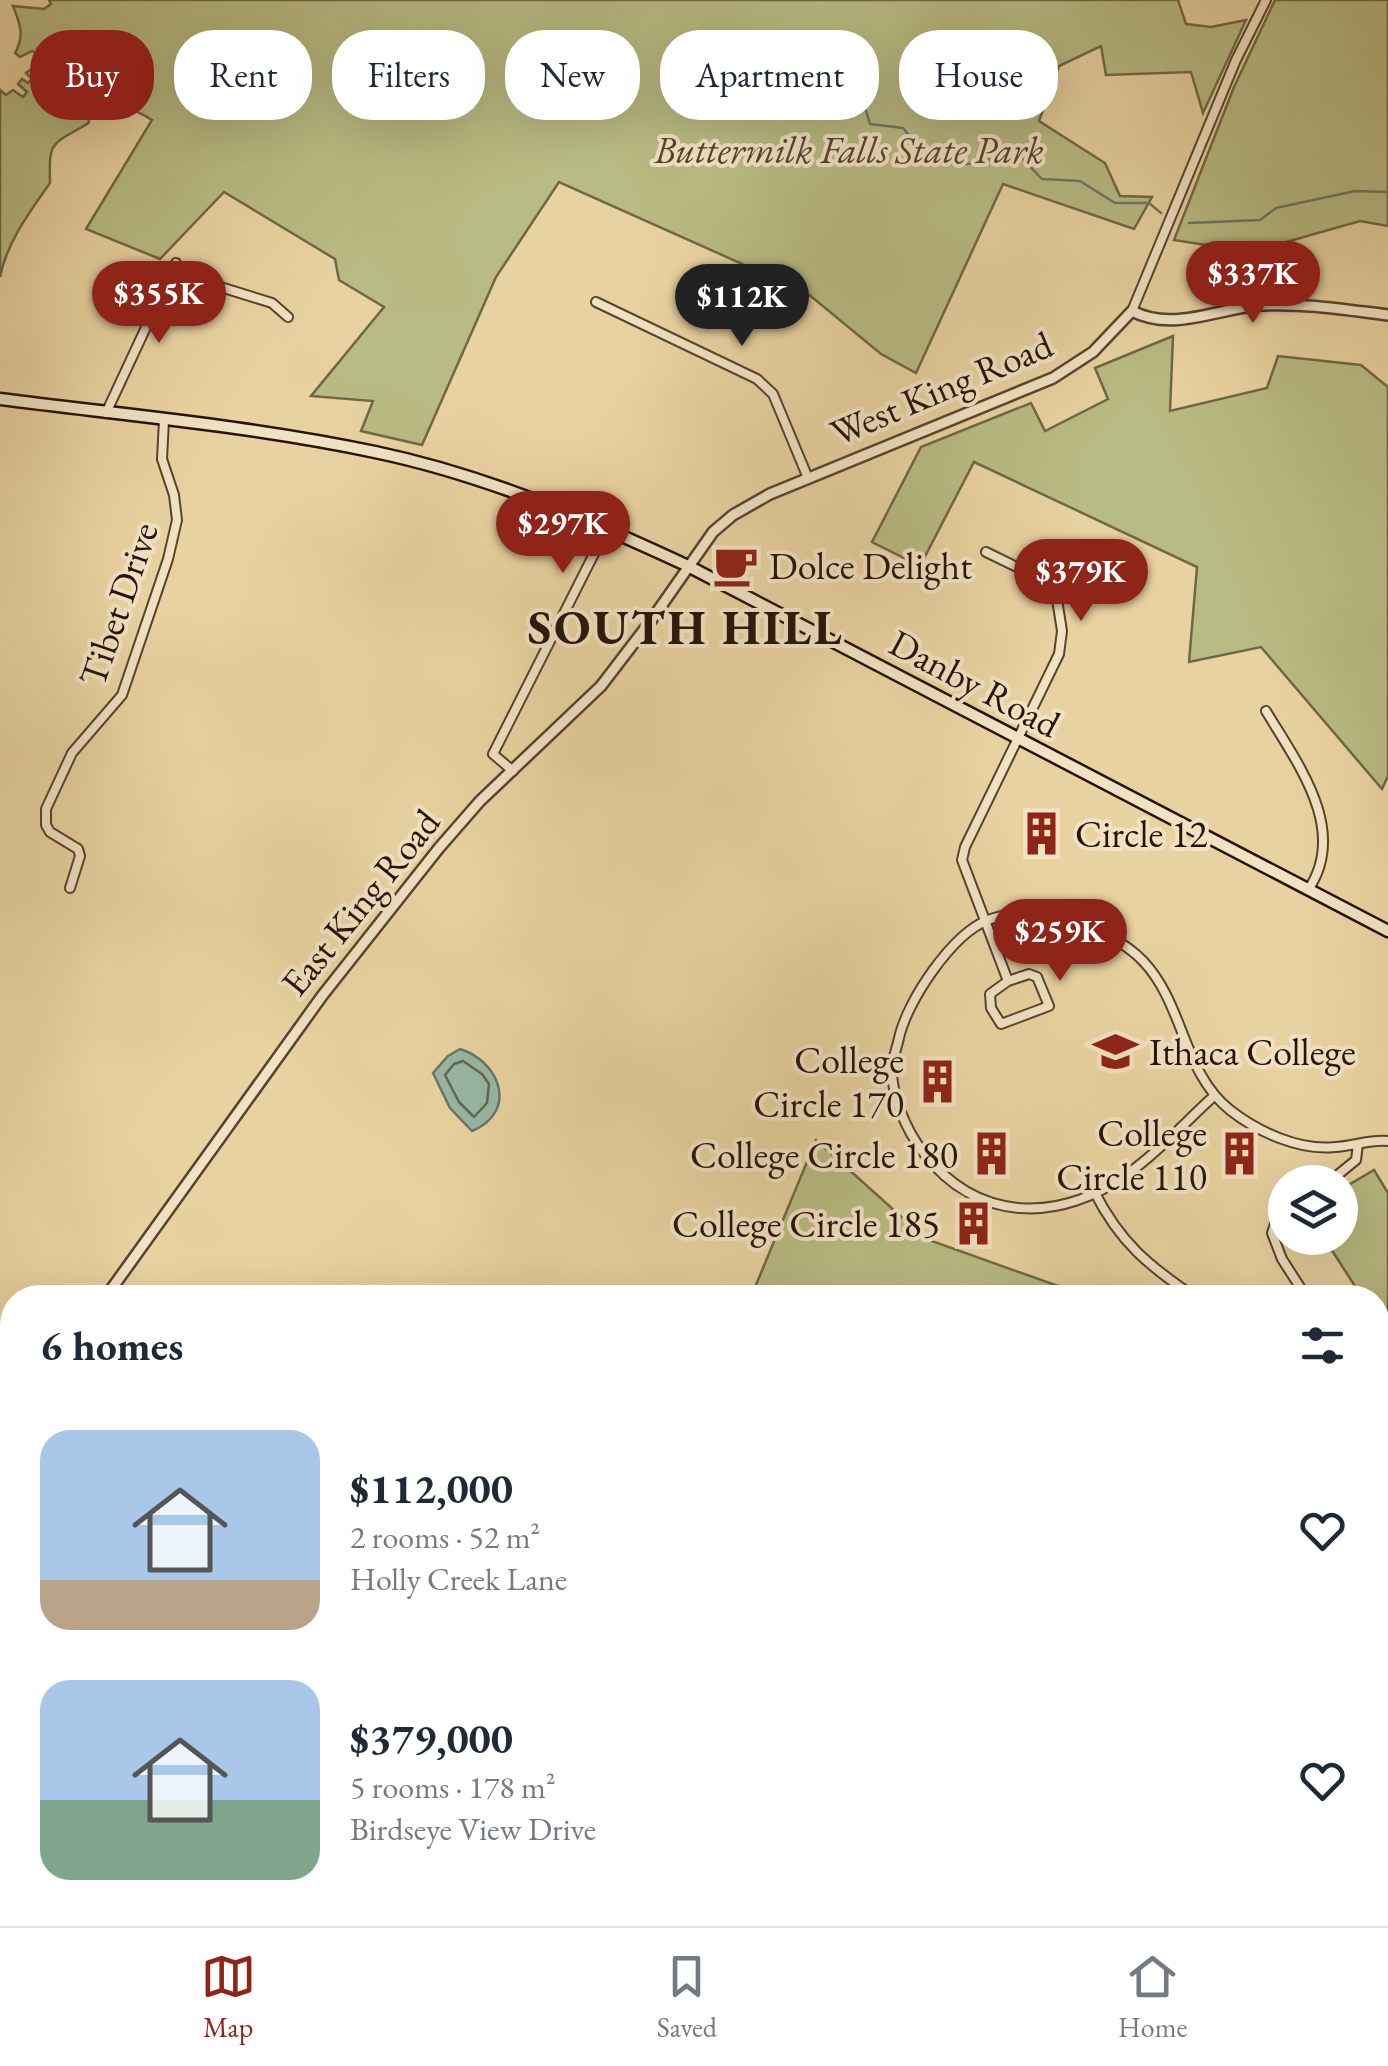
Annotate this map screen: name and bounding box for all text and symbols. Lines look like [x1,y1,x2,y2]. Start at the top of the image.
chip: Buy [30,30,154,120]
chip: Rent [174,30,312,120]
chip: Filters [332,30,485,120]
chip: New [505,30,640,120]
chip: Apartment [660,30,879,120]
chip: House [899,30,1058,120]
park label: Buttermilk Falls State Park [653,125,1044,174]
pin: $337K [1183,241,1323,326]
text: $337K [1208,252,1298,294]
pin: $355K [89,261,229,346]
pin: $112K [672,264,812,349]
text: $355K [114,272,204,314]
text: $112K [697,275,787,317]
street label: West King Road [823,319,1060,457]
pin: $297K [493,491,633,576]
text: $297K [518,502,608,544]
street label: Tibet Drive [67,516,169,692]
pin: $379K [1011,539,1151,624]
cafe icon: Dolce Delight [712,541,760,589]
place label: Dolce Delight [769,541,972,590]
text: $379K [1036,550,1126,592]
district label: SOUTH HILL [528,596,844,658]
street label: Danby Road [881,618,1069,749]
street label: East King Road [270,798,451,1005]
building icon: Circle 12 [1018,809,1066,857]
place label: Circle 12 [1075,809,1207,858]
pin: $259K [990,899,1130,984]
text: $259K [1015,910,1105,952]
school or university icon: Ithaca College [1092,1027,1140,1075]
place label: Ithaca College [1149,1027,1356,1076]
place label: College Circle 170 [753,1035,904,1128]
building icon: College Circle 170 [913,1057,961,1105]
place label: College Circle 110 [1056,1108,1207,1201]
place label: College Circle 180 [690,1130,958,1179]
building icon: College Circle 180 [967,1130,1015,1178]
building icon: College Circle 110 [1216,1130,1264,1178]
map controls [1268,1165,1358,1255]
button: layers [1268,1165,1358,1255]
place label: College Circle 185 [672,1199,940,1248]
building icon: College Circle 185 [949,1199,997,1247]
text: 6 homes [40,1318,183,1373]
icon: filters [1295,1318,1350,1373]
text: $112,000 [350,1461,513,1516]
icon: home [120,1470,240,1590]
icon: heart [1295,1503,1350,1558]
text: 2 rooms · 52 m² [350,1516,540,1558]
text: Holly Creek Lane [350,1558,567,1600]
text: $379,000 [350,1711,513,1766]
icon: home [120,1720,240,1840]
icon: heart [1295,1753,1350,1808]
text: 5 rooms · 178 m² [350,1766,556,1808]
text: Birdseye View Drive [350,1808,596,1850]
tab: Map [201,1949,256,2045]
tab: Saved [657,1949,717,2045]
tab: Home [1118,1949,1187,2045]

